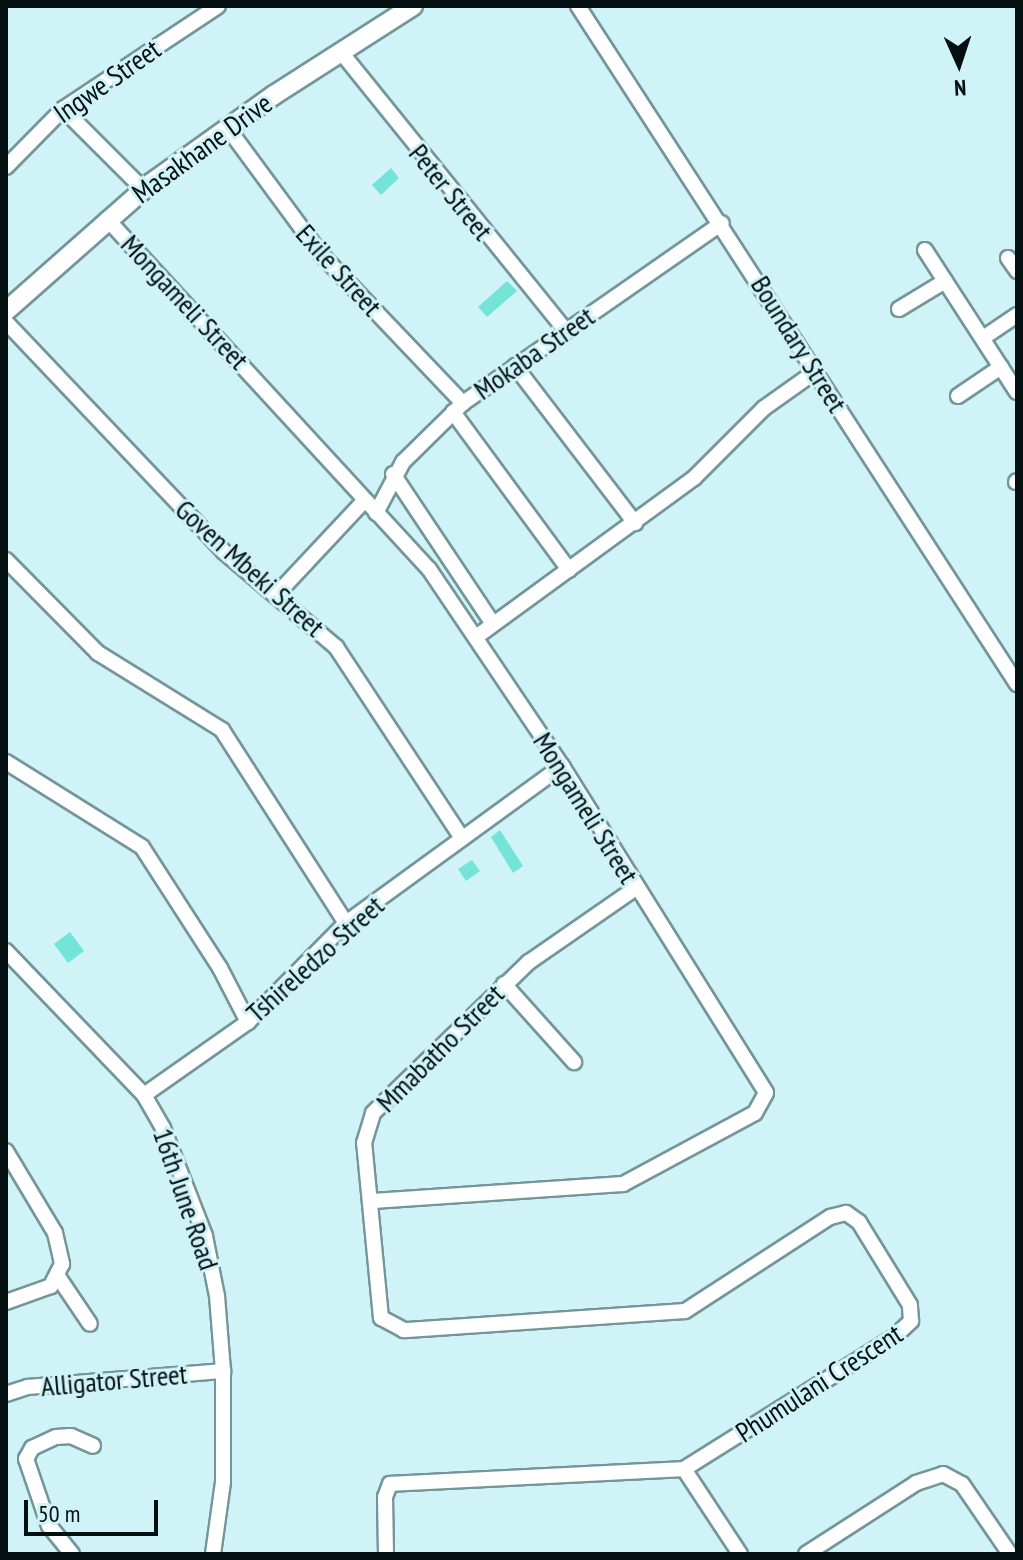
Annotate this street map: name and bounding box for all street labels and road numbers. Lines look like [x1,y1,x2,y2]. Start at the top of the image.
street label: Ingwe Street [47,32,167,130]
street label: Masakhane Drive [125,86,279,210]
street label: Peter Street [402,137,500,247]
street label: Exile Street [289,217,389,323]
street label: Mongameli Street [114,228,256,376]
street label: Boundary Street [744,269,854,419]
street label: Mokaba Street [467,299,601,407]
street label: Goven Mbeki Street [169,492,331,644]
street label: Mongameli Street [526,726,646,890]
street label: Tshireledzo Street [239,889,391,1029]
street label: Mmabatho Street [369,977,511,1119]
street label: 16th June Road [146,1124,226,1274]
street label: Phumulani Crescent [729,1317,909,1449]
street label: Alligator Street [39,1357,189,1403]

